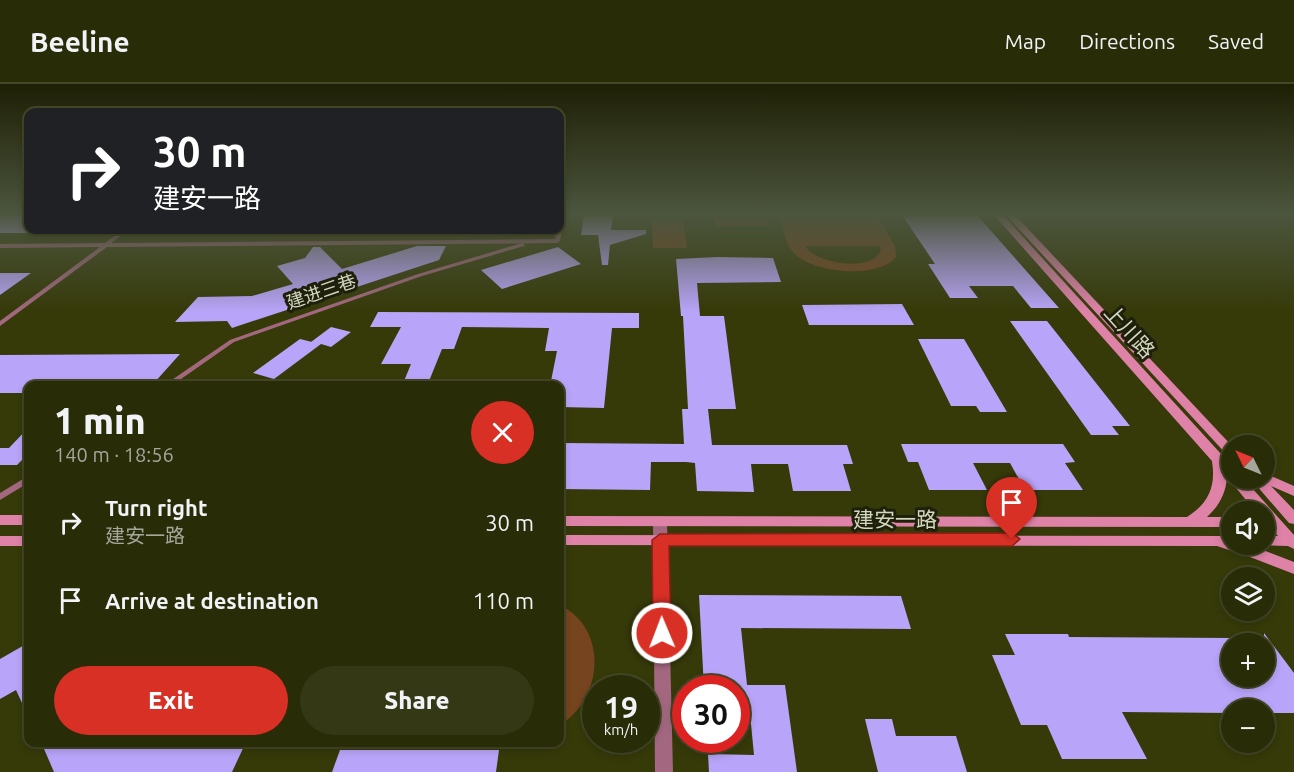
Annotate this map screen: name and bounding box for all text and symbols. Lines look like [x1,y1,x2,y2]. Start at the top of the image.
text: Beeline [30,26,130,57]
text: Map [1005,29,1046,53]
text: Directions [1079,29,1175,53]
text: Saved [1208,29,1264,53]
text: 30 m [153,128,247,175]
icon: right [54,132,132,210]
text: 建安一路 [153,183,261,213]
street label: 建进三巷 [284,270,358,312]
street label: 上川路 [1100,300,1160,362]
text: 1 min [54,400,146,441]
button: close [471,401,534,464]
north arrow [1221,435,1275,489]
map controls [1221,435,1275,753]
text: 140 m · 18:56 [54,443,174,466]
pin [986,477,1037,539]
icon: arrive [995,486,1028,519]
text: Turn right [105,495,207,520]
button: sound [1221,501,1275,555]
icon: right [54,506,87,539]
street label: 建安一路 [853,507,937,531]
text: 30 m [485,510,534,535]
text: 建安一路 [105,524,185,547]
button: layers [1221,567,1275,621]
icon: arrive [54,584,87,617]
text: Arrive at destination [105,588,319,613]
text: 110 m [473,588,534,613]
position arrow [630,601,694,665]
button: + [1221,633,1275,687]
button: Exit [54,666,288,735]
button: Share [300,666,534,735]
speed limit sign: 30 [672,675,750,753]
text: 19 [604,690,638,724]
button: − [1221,699,1275,753]
text: km/h [604,721,638,738]

